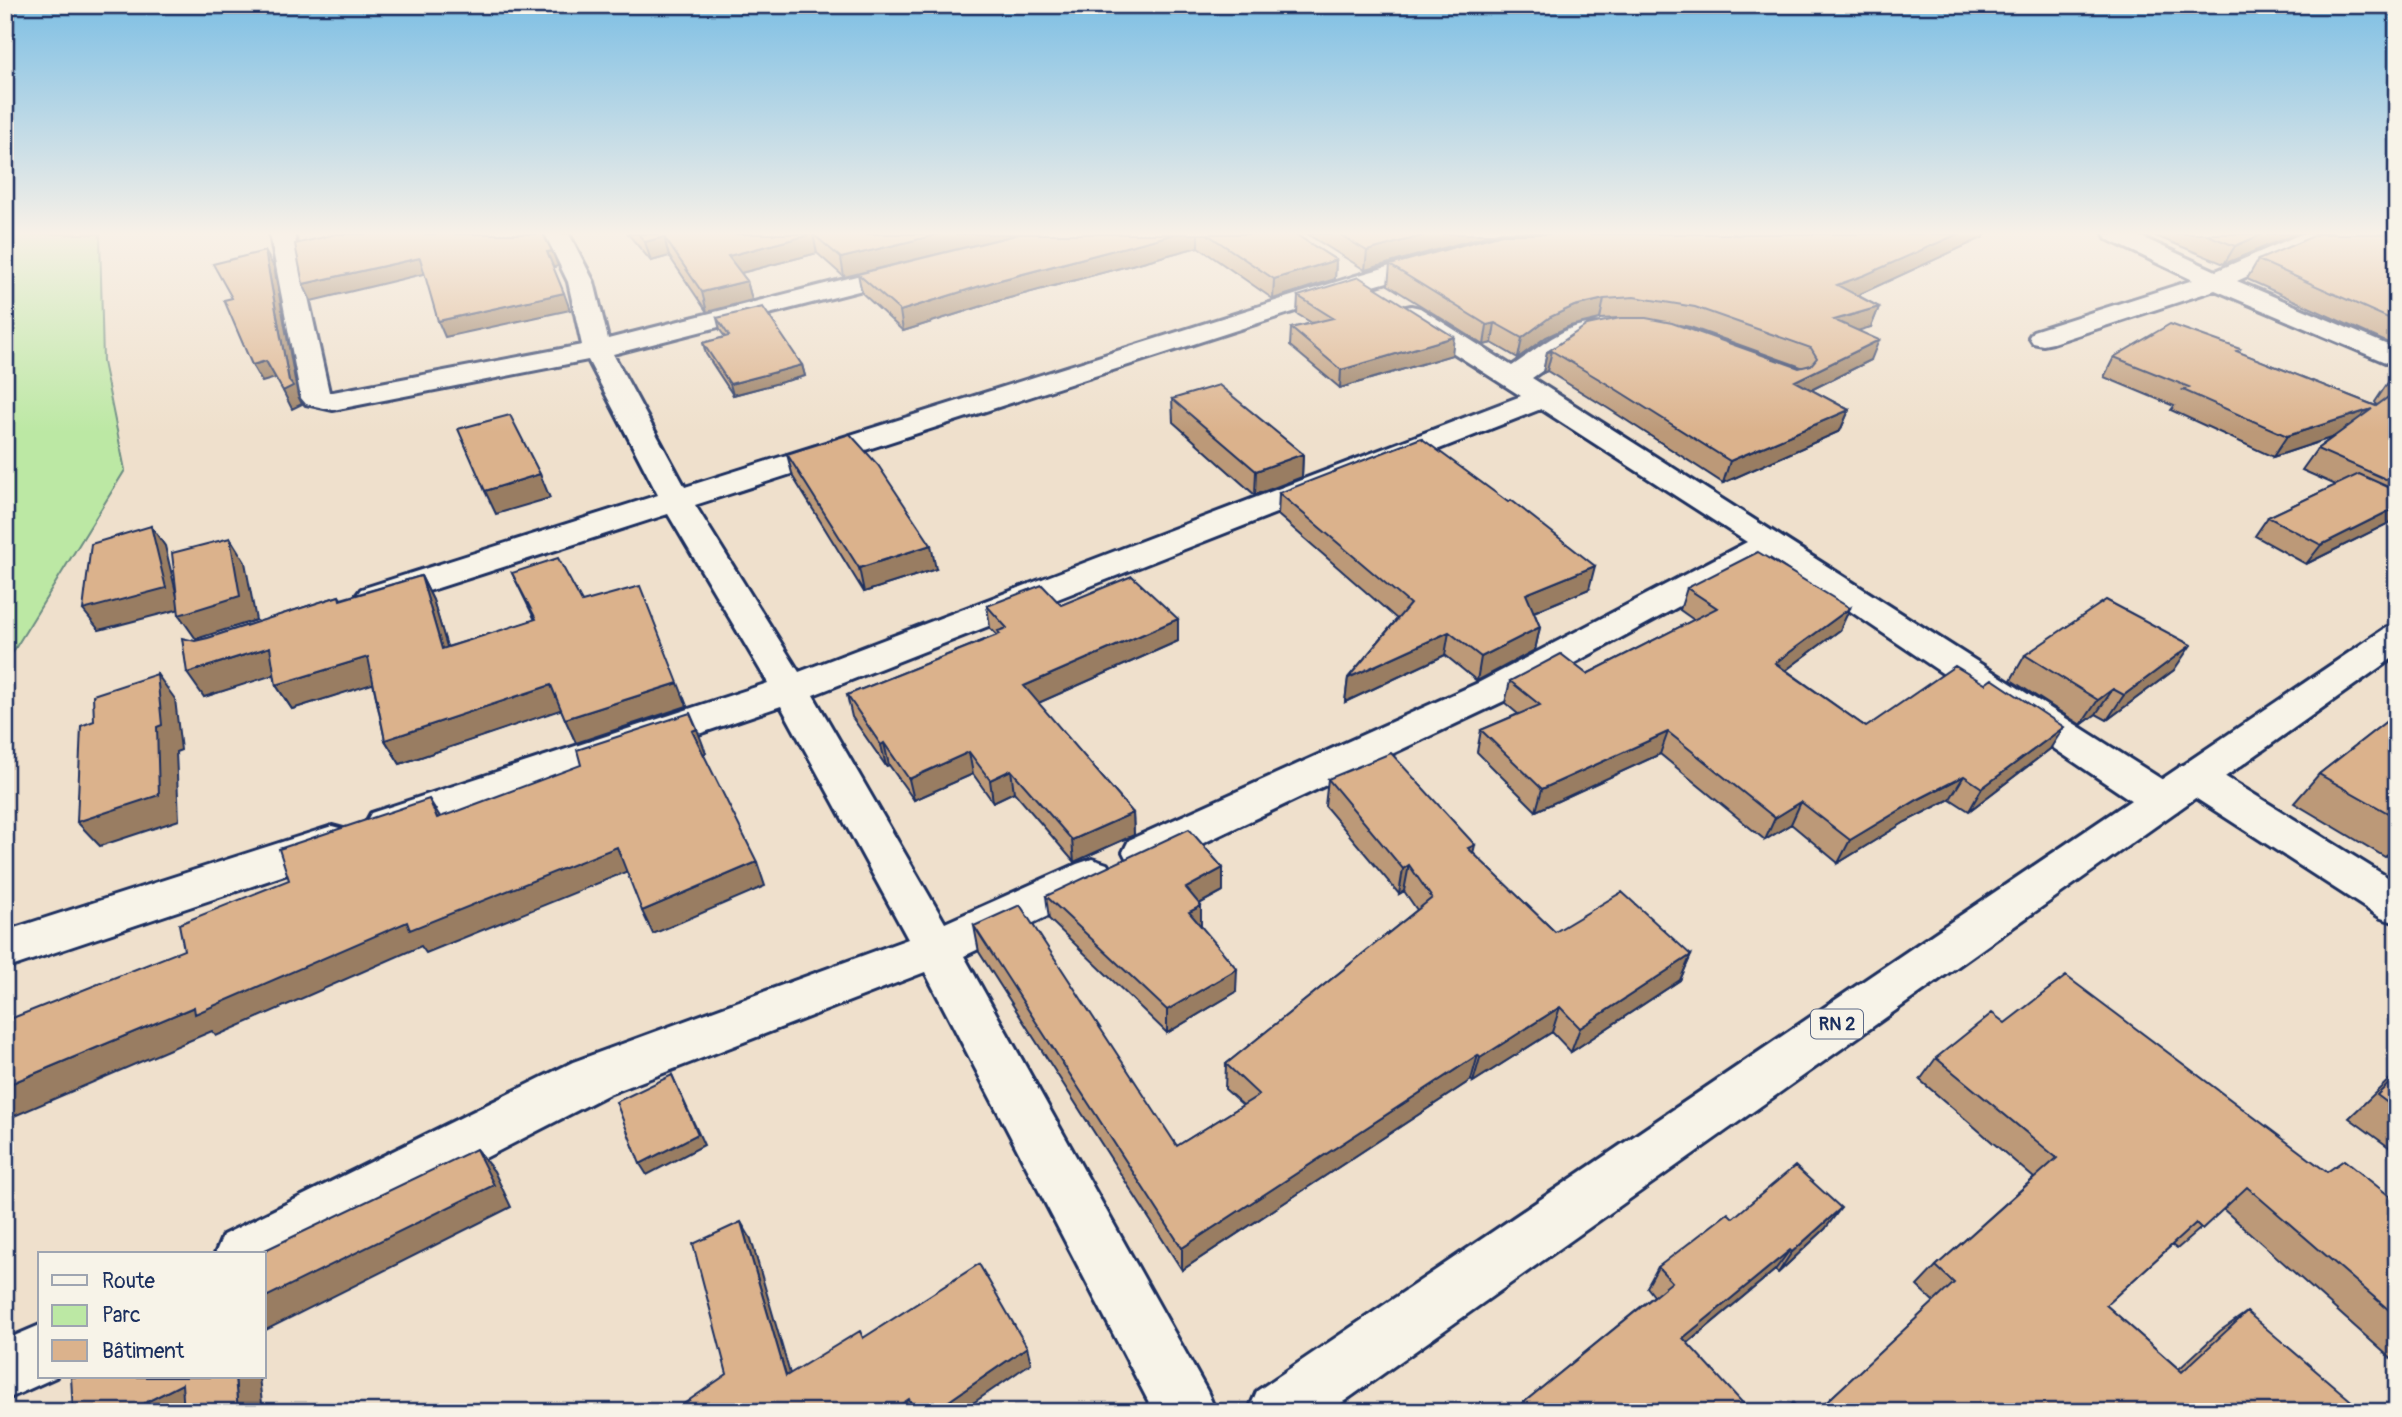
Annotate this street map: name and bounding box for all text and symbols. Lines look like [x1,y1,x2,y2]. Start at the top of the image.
road number: RN 2 [1811,1009,1863,1038]
legend [38,1252,266,1378]
text: Route [102,1268,155,1295]
text: Parc [102,1302,141,1329]
text: Bâtiment [102,1338,185,1365]

